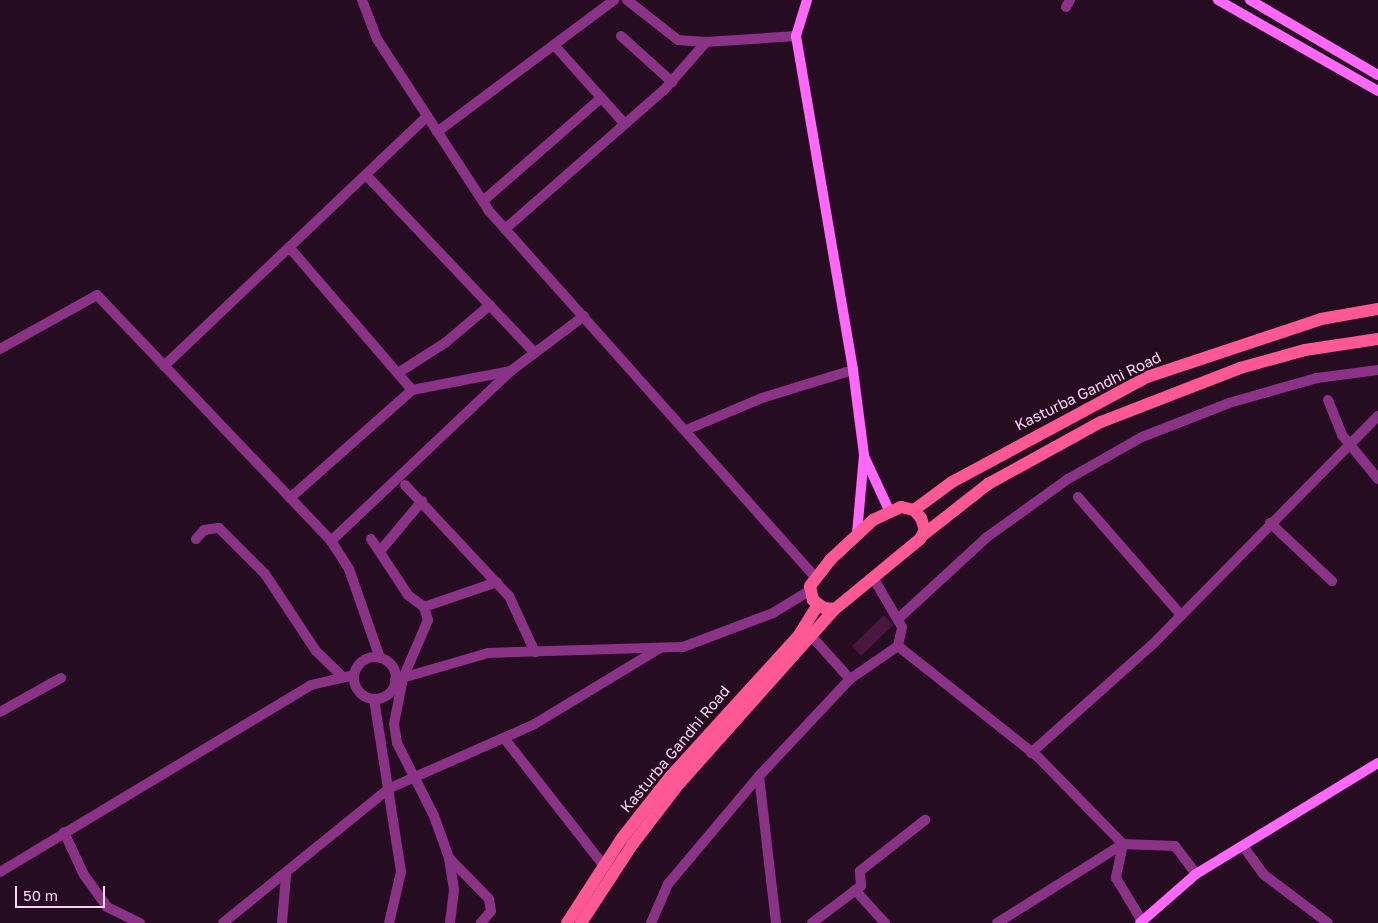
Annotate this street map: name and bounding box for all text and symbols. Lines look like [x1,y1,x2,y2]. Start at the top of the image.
street label: Kasturba Gandhi Road [1012,348,1164,434]
street label: Kasturba Gandhi Road [617,682,733,816]
scale bar [18,876,108,908]
text: 50 m [23,886,58,904]

